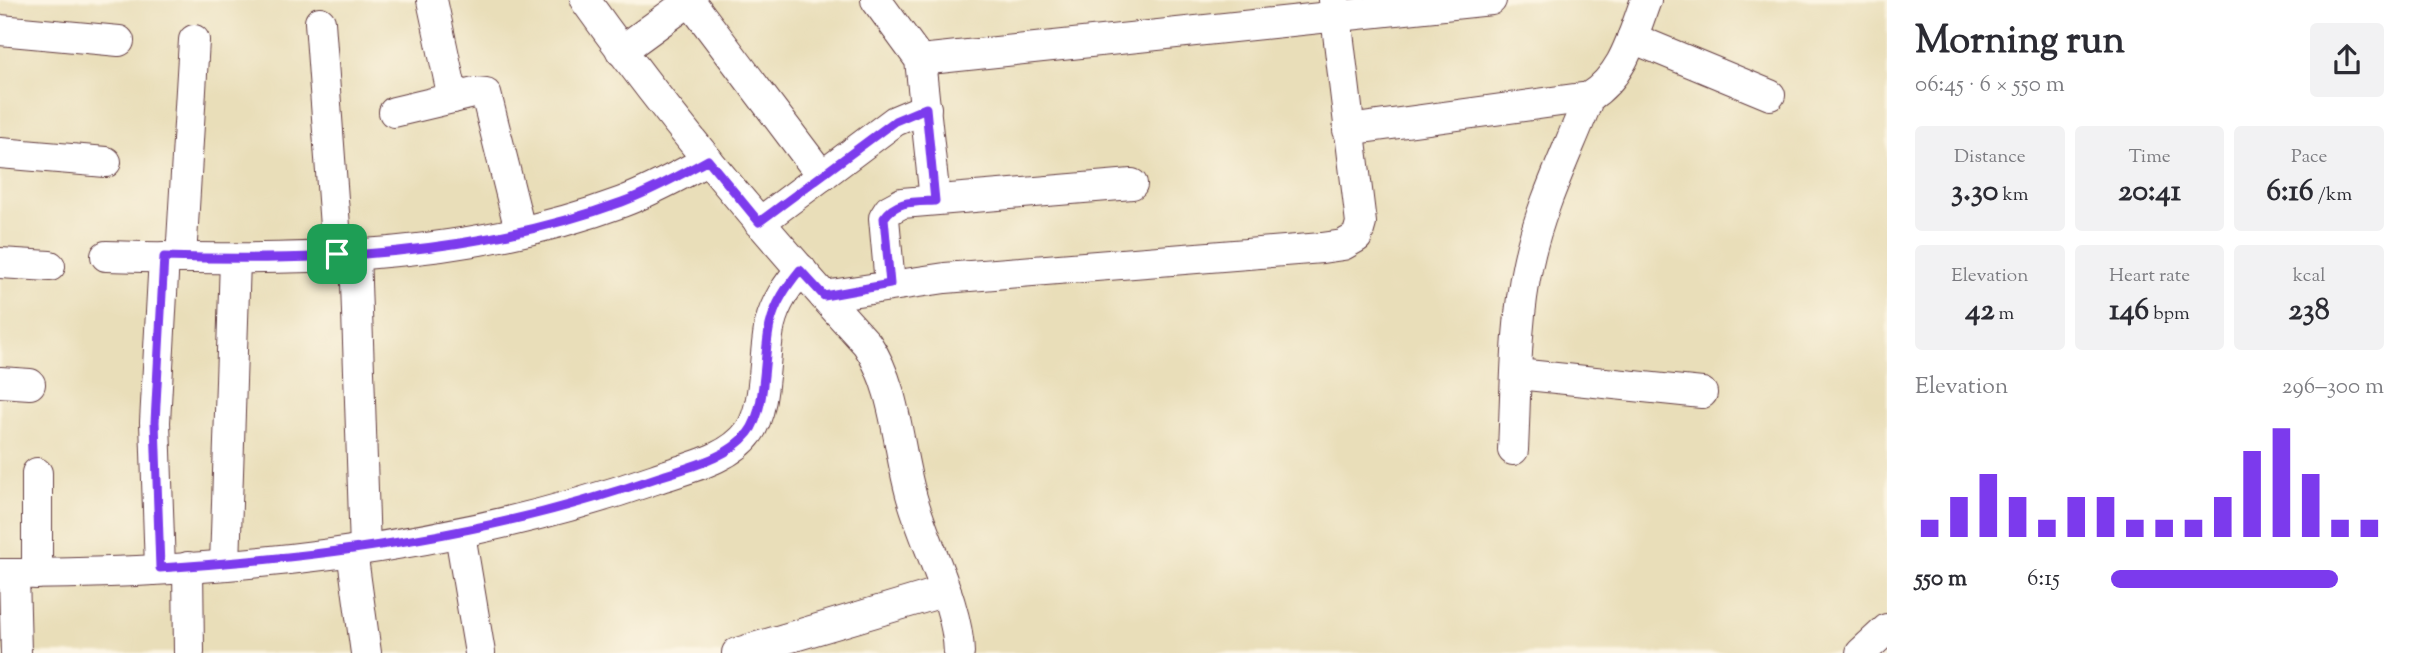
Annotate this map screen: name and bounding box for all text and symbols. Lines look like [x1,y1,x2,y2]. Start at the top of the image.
text: Morning run [1915,16,2125,70]
button: share [2310,23,2384,97]
text: 06:45 · 6 × 550 m [1915,69,2065,102]
text: Distance [1954,144,2026,171]
text: Time [2128,144,2171,171]
text: Pace [2291,144,2327,171]
text: 3.30 [1951,171,1998,214]
text: 20:41 [2118,171,2181,214]
text: 6:16 [2266,171,2314,214]
text: km [1998,182,2029,209]
text: /km [2314,182,2352,209]
pin [307,224,367,284]
icon: arrive [318,235,356,273]
text: Elevation [1951,263,2028,290]
text: Heart rate [2109,263,2190,290]
text: kcal [2293,263,2325,290]
text: 42 [1965,290,1995,333]
text: 146 [2109,290,2149,333]
text: 238 [2289,290,2330,333]
text: m [1995,301,2014,328]
text: bpm [2149,301,2190,328]
text: Elevation [1915,371,2008,404]
text: 296–300 m [2282,371,2384,404]
text: 550 m [1915,563,1967,596]
text: 6:15 [2027,563,2060,596]

